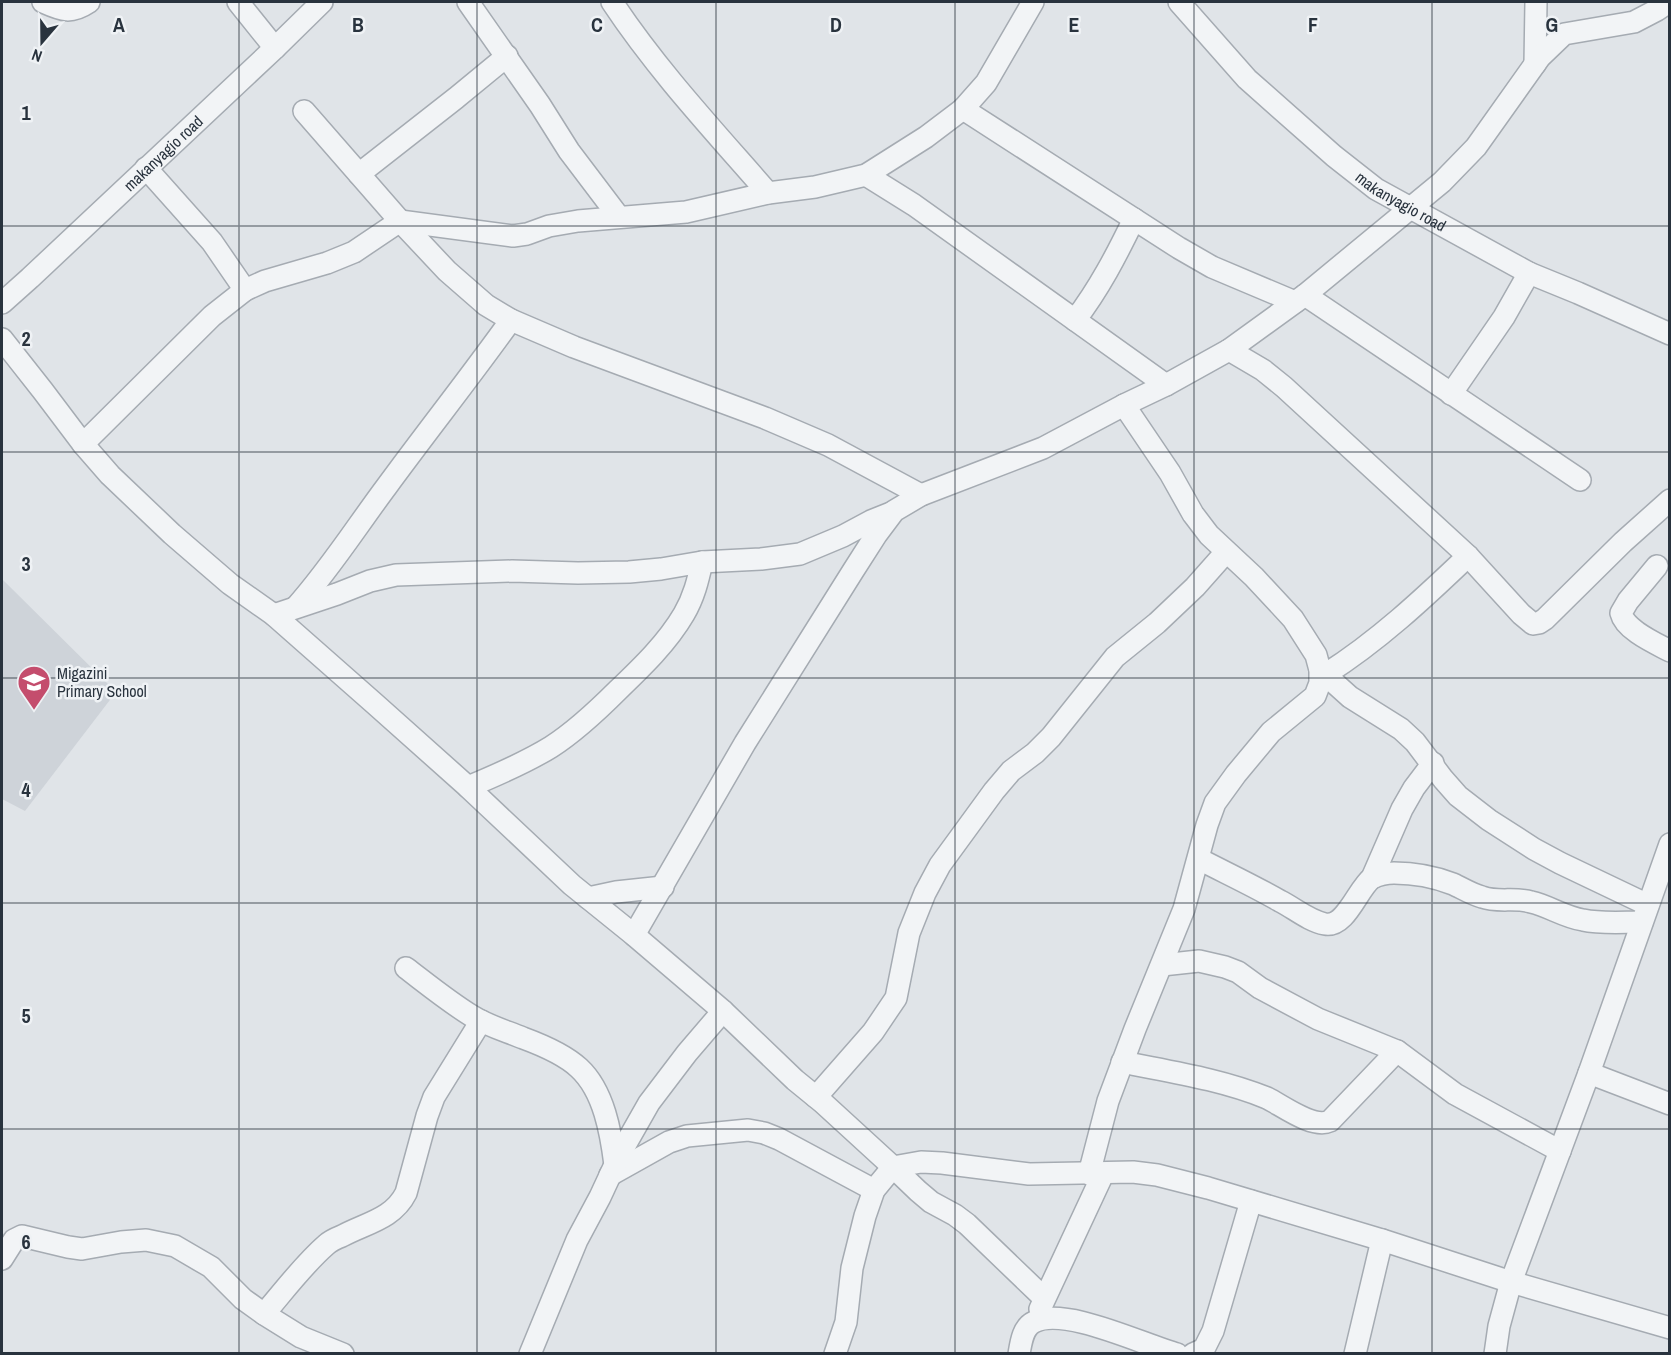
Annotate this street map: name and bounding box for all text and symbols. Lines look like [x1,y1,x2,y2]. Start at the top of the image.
text: A [113,11,125,38]
text: B [352,11,364,38]
text: C [591,11,603,38]
text: D [830,11,842,38]
text: E [1069,11,1080,38]
text: F [1308,11,1318,38]
text: G [1546,11,1558,38]
north arrow [12,12,72,72]
text: N [29,44,45,68]
text: 1 [21,99,31,126]
street label: makanyagio road [119,110,208,196]
street label: makanyagio road [1351,166,1450,236]
text: 2 [21,325,31,352]
text: 3 [21,550,31,577]
place label: Migazini Primary School [57,662,147,702]
school or university icon: Migazini Primary School [16,664,52,711]
text: 4 [21,776,31,803]
text: 5 [21,1002,31,1029]
text: 6 [21,1228,31,1255]

